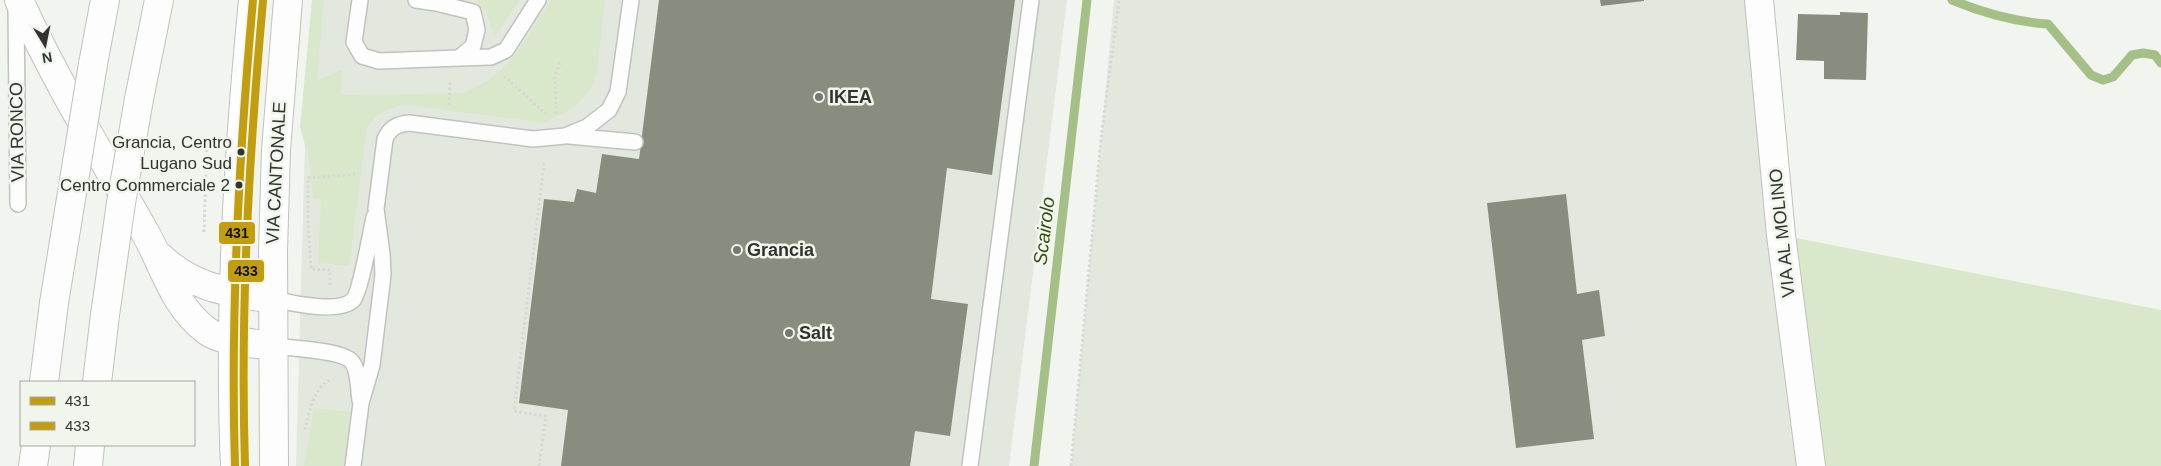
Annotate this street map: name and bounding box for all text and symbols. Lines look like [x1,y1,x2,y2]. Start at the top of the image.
north arrow [20,20,70,70]
text: N [41,49,54,67]
street label: VIA RONCO [6,82,28,182]
place label: IKEA [829,87,872,107]
marker: IKEA [813,91,825,103]
street label: VIA CANTONALE [262,101,290,245]
place label: Grancia, Centro Lugano Sud [112,133,232,173]
marker: Grancia, Centro Lugano Sud [236,147,246,157]
street label: VIA AL MOLINO [1765,168,1799,298]
place label: Centro Commerciale 2 [60,176,230,195]
marker: Centro Commerciale 2 [234,180,244,190]
water label: Scairolo [1029,196,1059,266]
line badge: 431 [218,221,256,245]
text: 431 [225,225,249,241]
place label: Grancia [747,240,815,260]
marker: Grancia [731,244,743,256]
line badge: 433 [227,259,265,283]
text: 433 [234,263,258,279]
place label: Salt [799,323,832,343]
marker: Salt [783,327,795,339]
legend [20,381,195,446]
text: 431 [65,392,90,409]
text: 433 [65,417,90,434]

